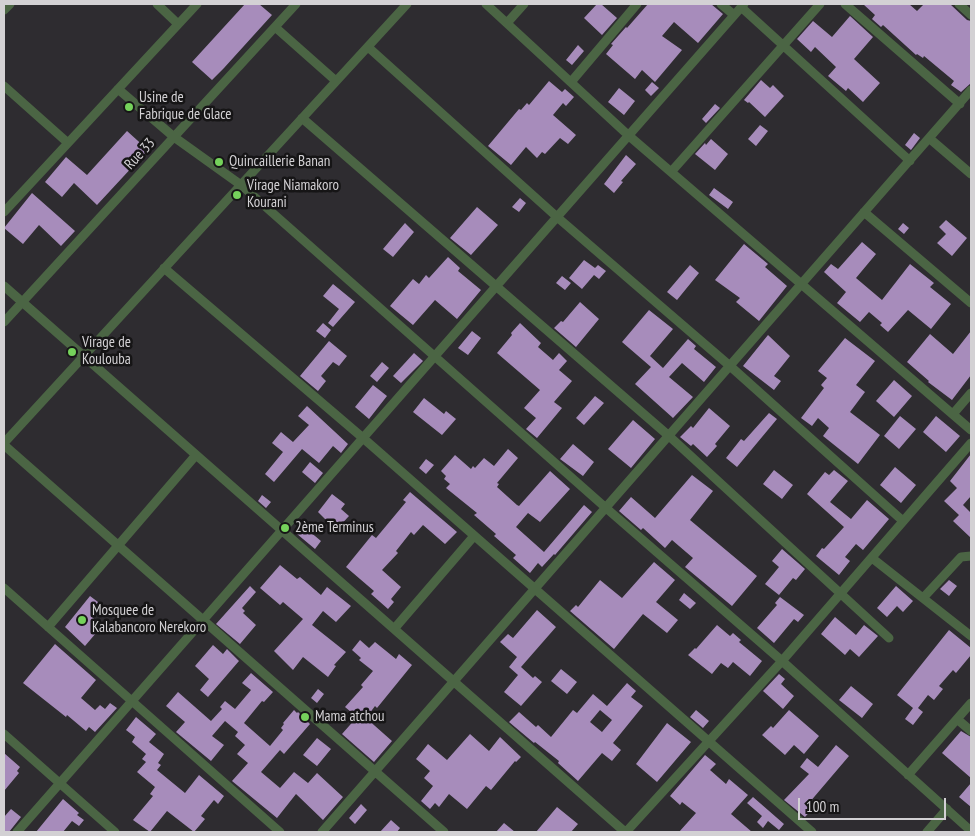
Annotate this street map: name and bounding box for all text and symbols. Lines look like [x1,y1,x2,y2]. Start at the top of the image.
place label: Usine de Fabrique de Glace [139,89,231,124]
marker: Usine de Fabrique de Glace [123,101,135,113]
street label: Rue 33 [121,134,159,174]
place label: Quincaillerie Banan [229,153,330,171]
marker: Quincaillerie Banan [213,156,225,168]
place label: Virage Niamakoro Kourani [247,177,339,212]
marker: Virage Niamakoro Kourani [231,189,243,201]
place label: Virage de Koulouba [82,334,131,369]
marker: Virage de Koulouba [66,346,78,358]
place label: 2ème Terminus [295,519,374,537]
marker: 2ème Terminus [279,522,291,534]
place label: Mosquee de Kalabancoro Nerekoro [92,602,206,637]
marker: Mosquee de Kalabancoro Nerekoro [76,614,88,626]
place label: Mama atchou [315,708,384,726]
marker: Mama atchou [299,711,311,723]
scale bar [800,788,948,820]
text: 100 m [806,797,839,816]

